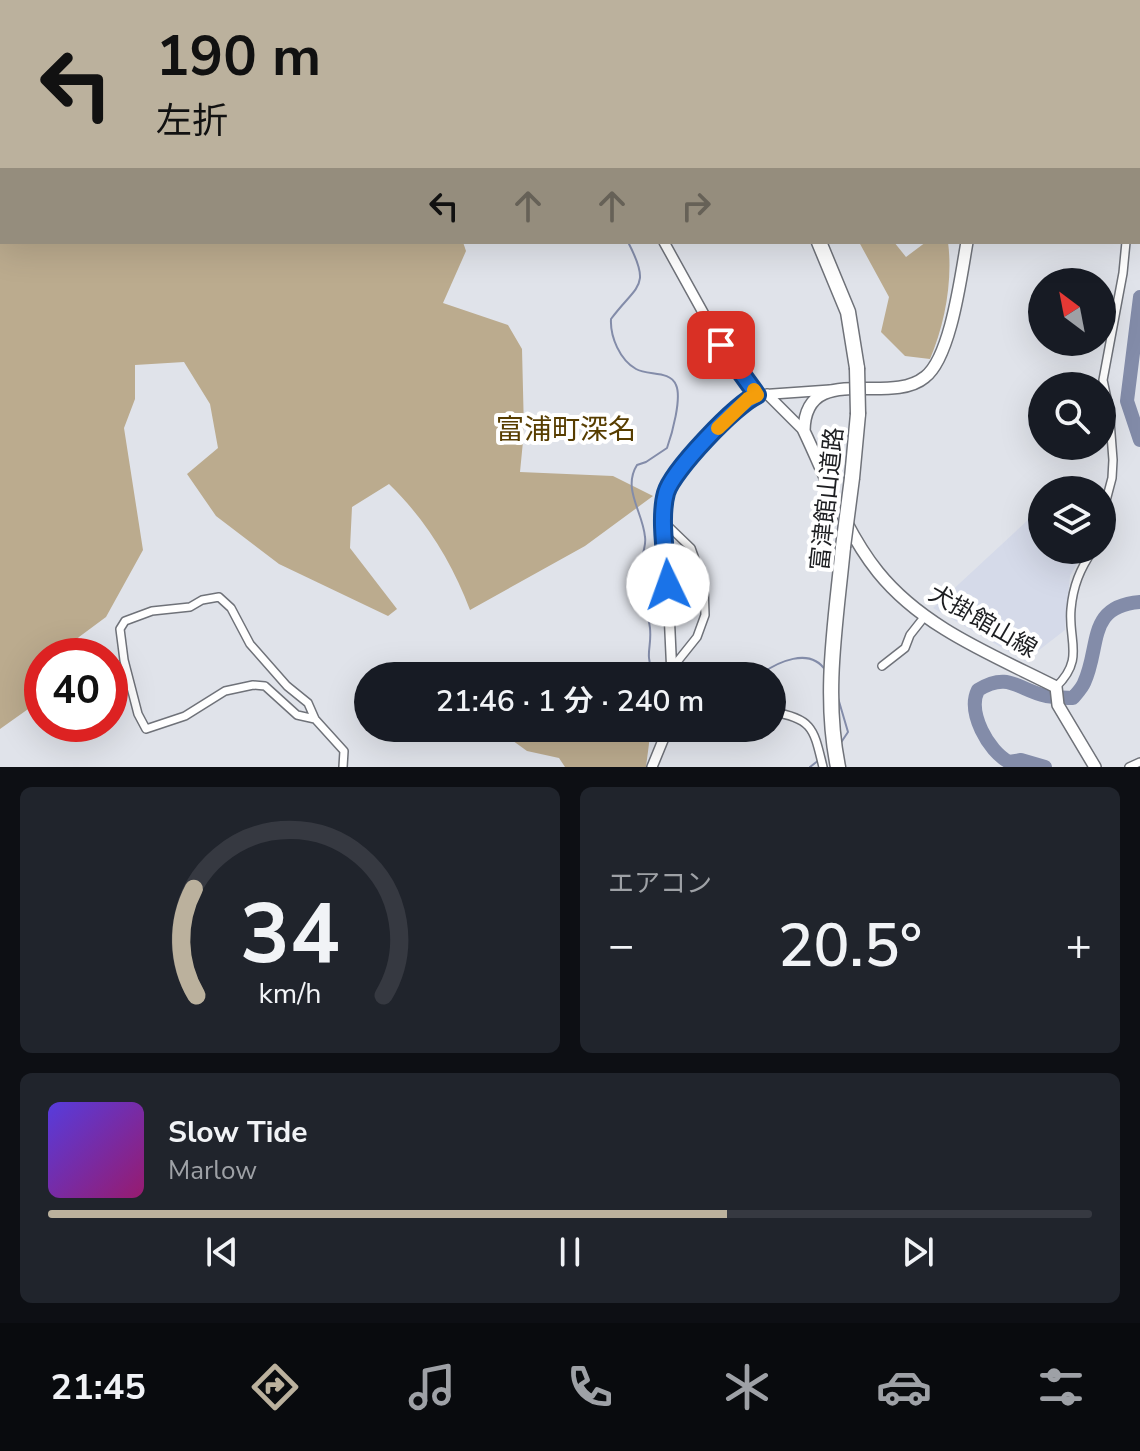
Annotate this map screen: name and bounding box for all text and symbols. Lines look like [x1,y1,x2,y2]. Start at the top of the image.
text: 190 m [156,18,321,95]
icon: left [24,32,128,136]
text: 左折 [156,97,228,146]
icon: left [422,184,466,228]
icon: ahead [506,184,550,228]
icon: ahead [590,184,634,228]
icon: right [674,184,718,228]
north arrow [1028,268,1116,356]
map controls [1028,268,1116,564]
pin [687,311,755,379]
icon: arrive [699,323,743,367]
button: search [1028,372,1116,460]
district label: 富浦町深名 [496,411,636,449]
street label: 富津館山道路 [804,426,850,572]
button: layers [1028,476,1116,564]
position arrow [626,543,710,627]
street label: 犬掛館山線 [923,577,1043,665]
speed limit sign: 40 [24,638,128,742]
text: 21:46 · 1 分 · 240 m [436,681,704,722]
text: エアコン [608,866,712,901]
text: 34 [240,878,340,991]
text: 20.5° [778,905,922,987]
text: − [608,916,634,976]
text: + [1066,916,1092,976]
text: km/h [259,974,321,1013]
text: Slow Tide [168,1112,308,1153]
text: Marlow [168,1153,257,1188]
icon: previous [200,1230,244,1274]
icon: pause [548,1230,592,1274]
icon: next [896,1230,940,1274]
icon: directions [247,1359,303,1415]
icon: music [404,1359,460,1415]
icon: phone [562,1359,618,1415]
icon: climate [719,1359,775,1415]
icon: car [876,1359,932,1415]
icon: filters [1033,1359,1089,1415]
text: 21:45 [51,1363,146,1412]

